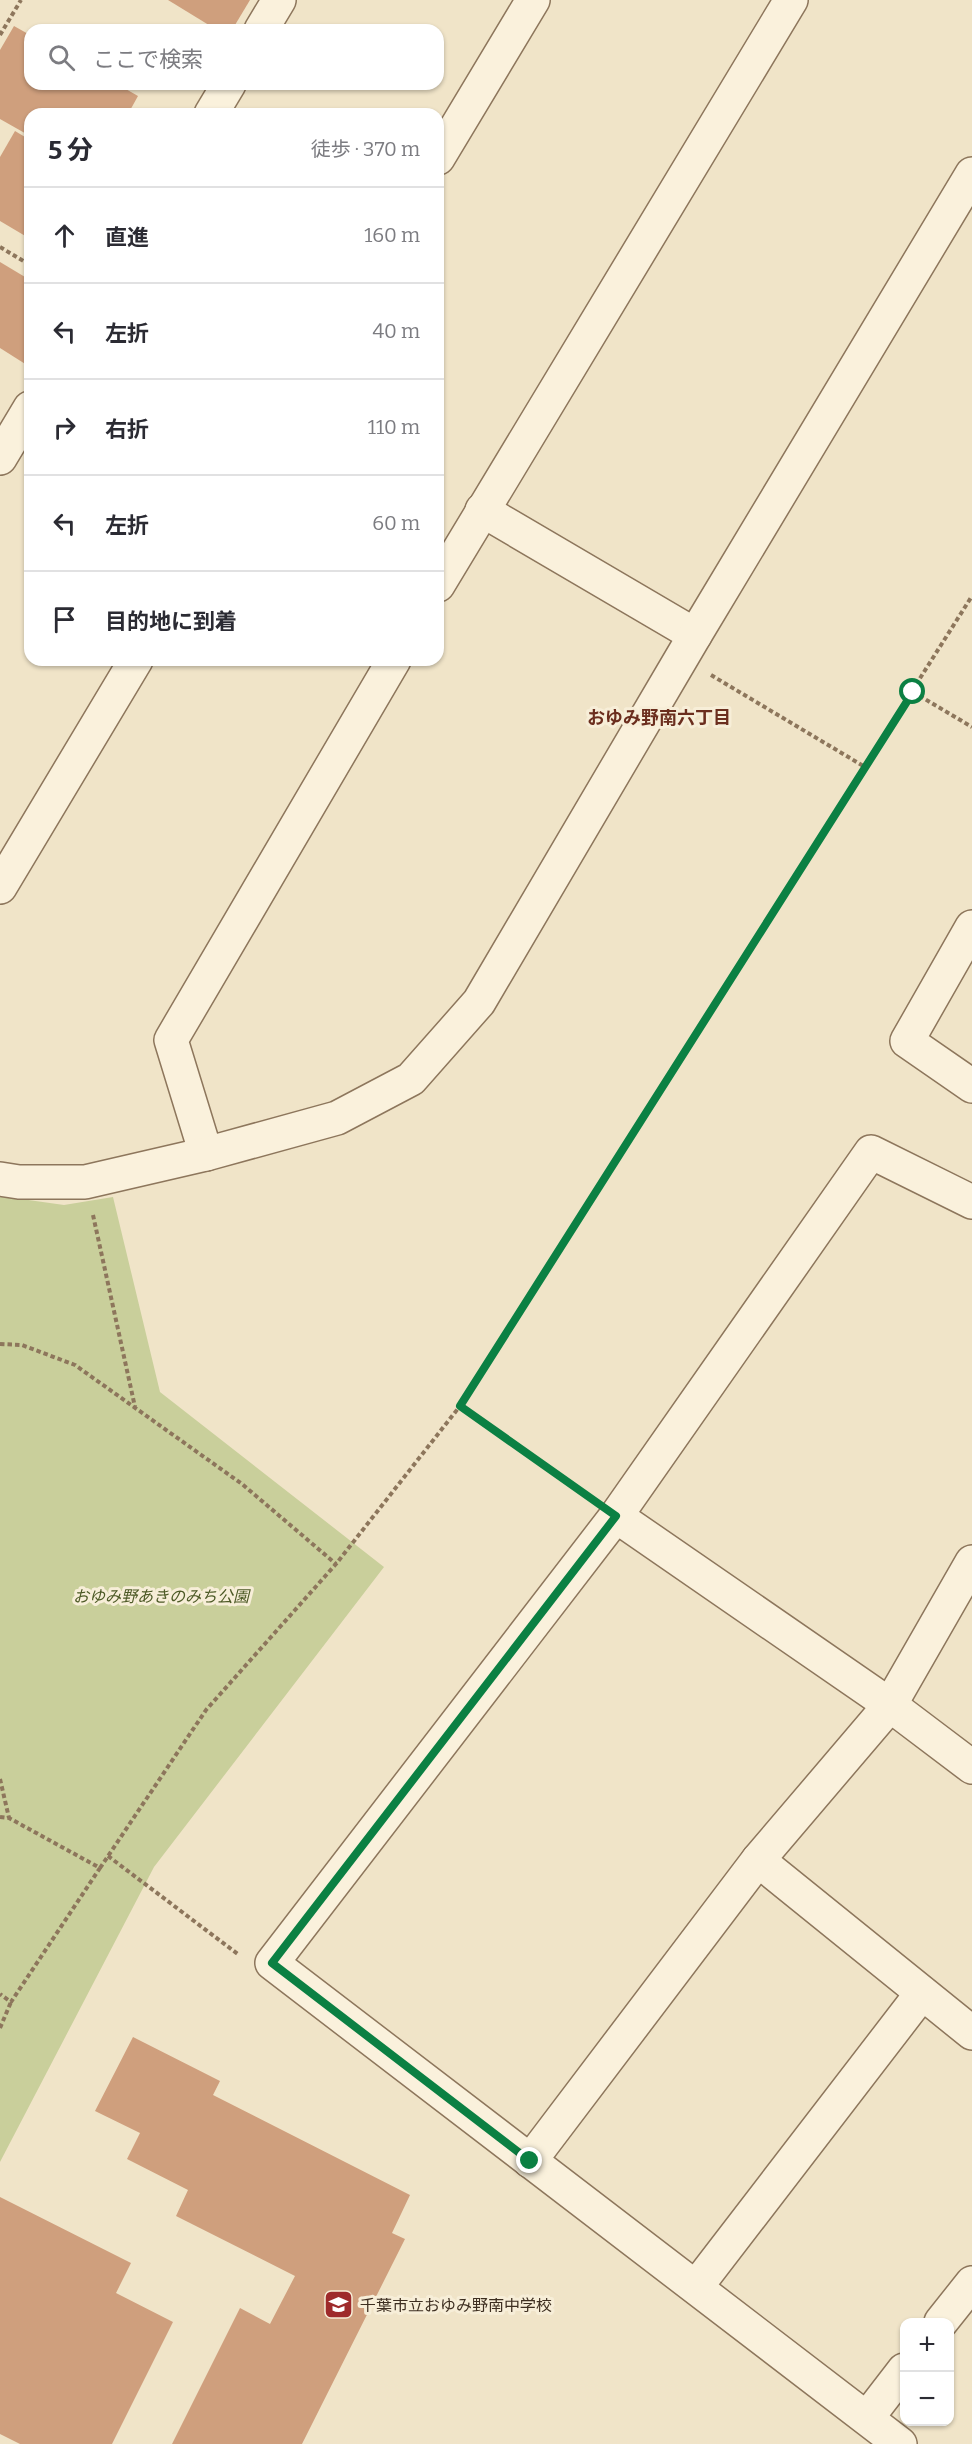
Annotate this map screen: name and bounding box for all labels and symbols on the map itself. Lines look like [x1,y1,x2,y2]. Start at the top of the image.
route start [899,678,925,704]
district label: おゆみ野南六丁目 [587,707,731,729]
park label: おゆみ野あきのみち公園 [73,1587,251,1606]
route end [516,2147,542,2173]
school or university icon: 千葉市立おゆみ野南中学校 [323,2289,355,2321]
place label: 千葉市立おゆみ野南中学校 [360,2296,552,2315]

